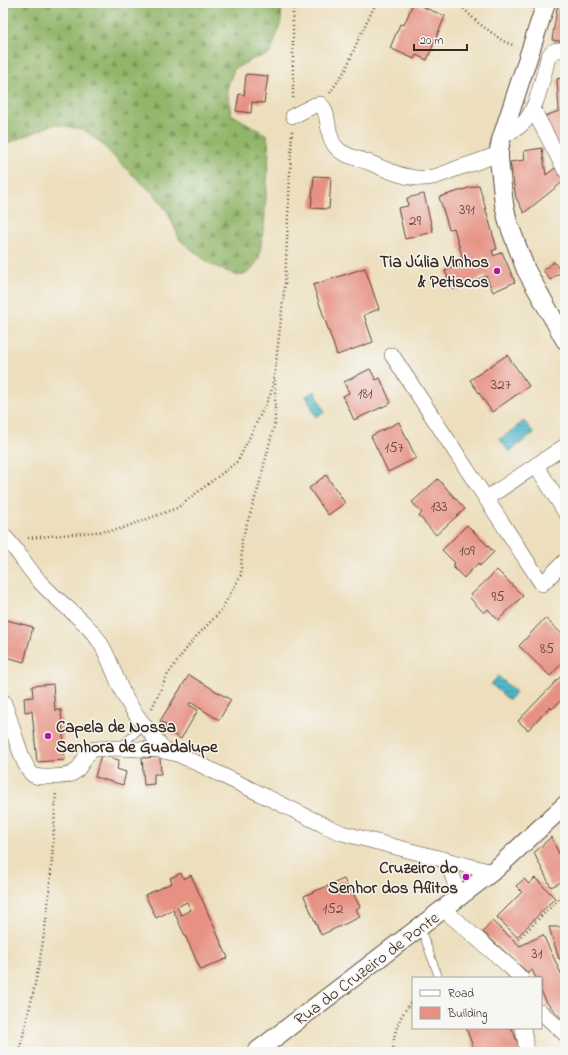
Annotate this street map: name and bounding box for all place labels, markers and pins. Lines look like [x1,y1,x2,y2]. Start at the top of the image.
place label: Tia Júlia Vinhos & Petiscos [380,250,489,295]
marker: Tia Júlia Vinhos & Petiscos [492,266,502,276]
place label: Capela de Nossa Senhora de Guadalupe [56,715,219,760]
marker: Capela de Nossa Senhora de Guadalupe [43,731,53,741]
place label: Cruzeiro do Senhor dos Aflitos [328,856,458,901]
marker: Cruzeiro do Senhor dos Aflitos [461,872,471,882]

